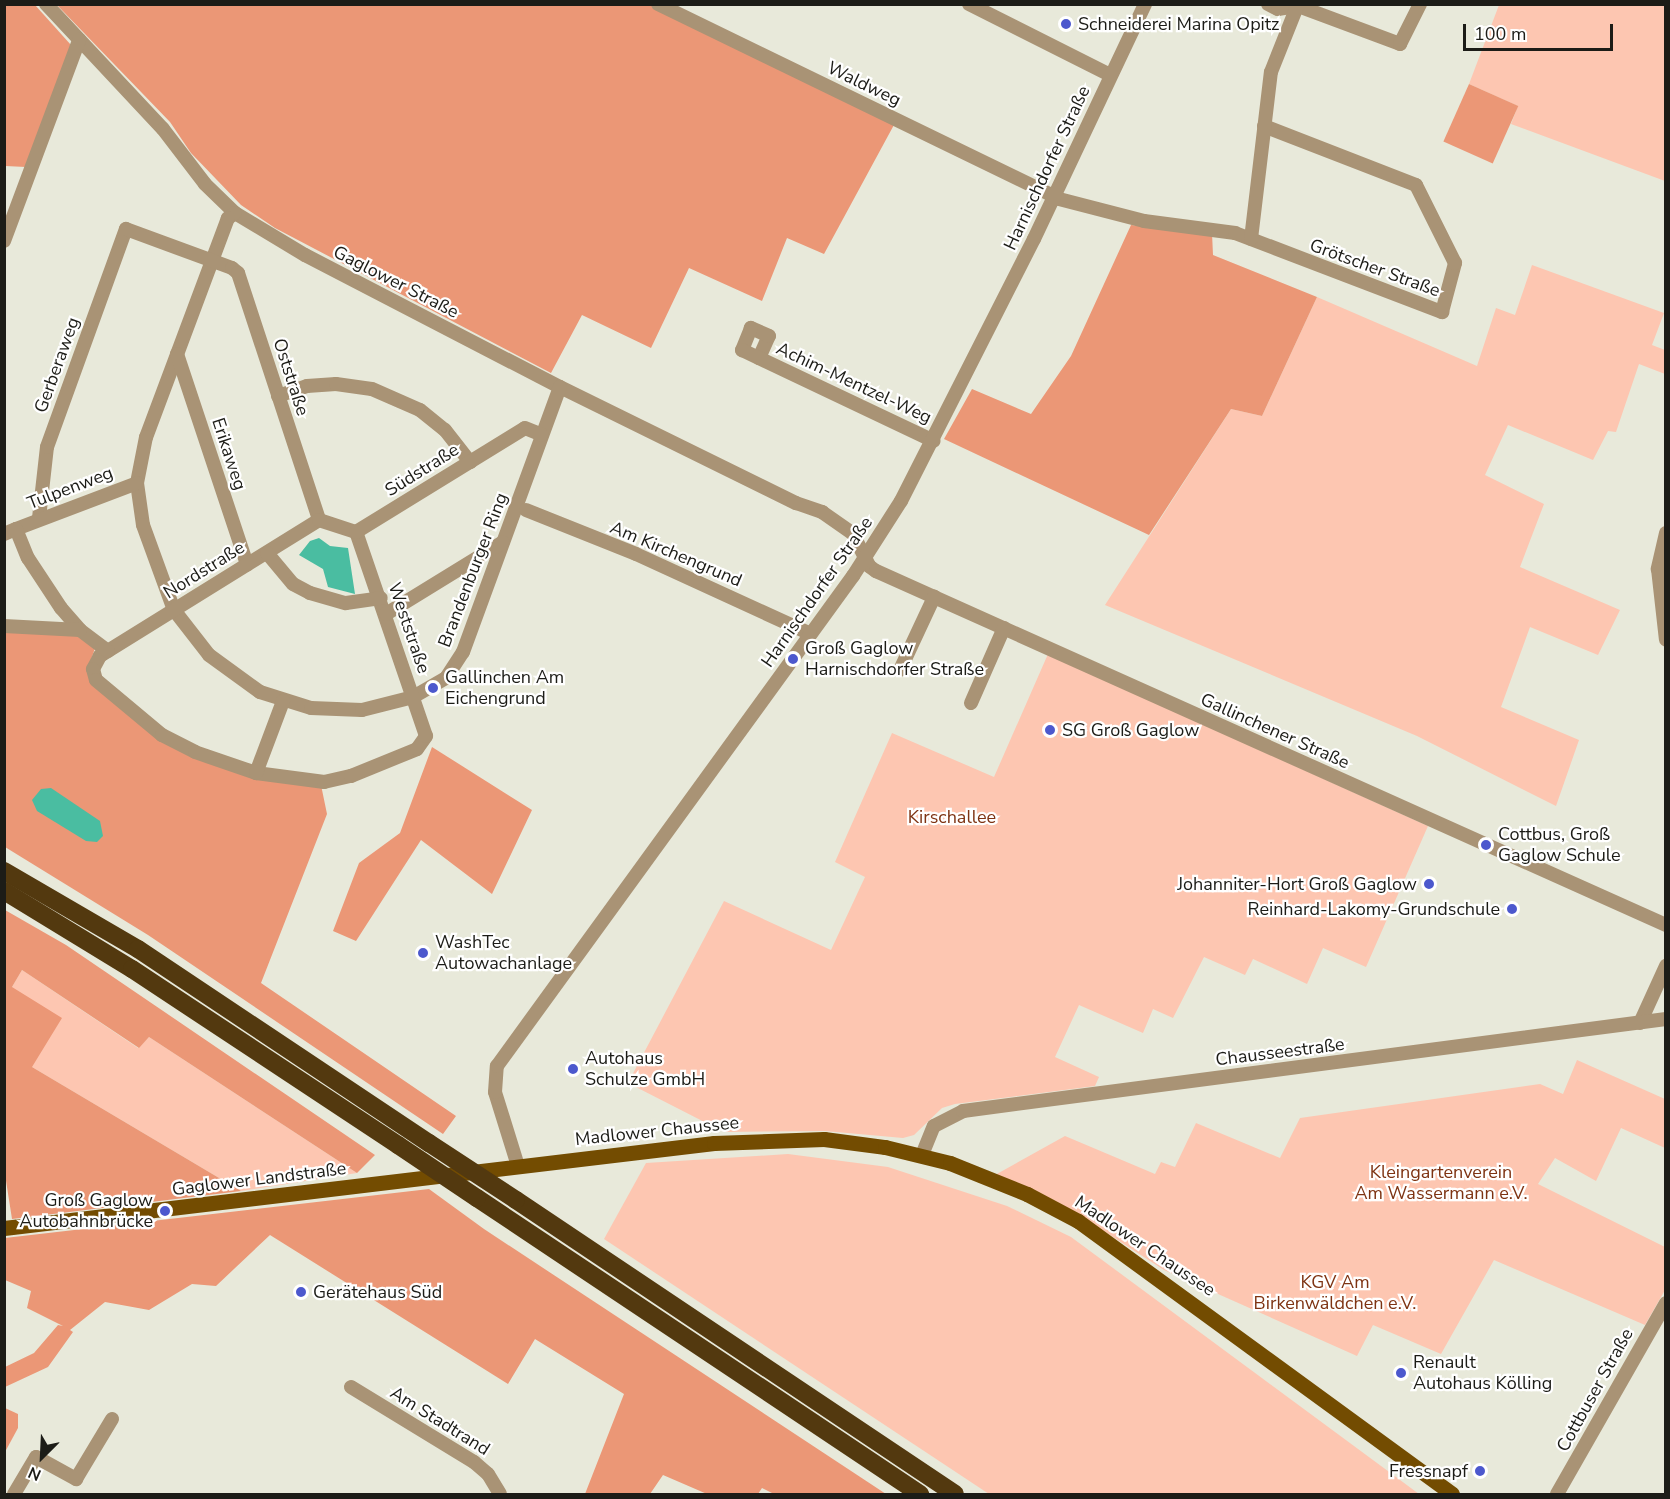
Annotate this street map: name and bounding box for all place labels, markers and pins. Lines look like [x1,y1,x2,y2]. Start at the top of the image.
place label: Schneiderei Marina Opitz [1078,13,1279,35]
marker: Schneiderei Marina Opitz [1059,17,1073,31]
place label: Groß Gaglow Harnischdorfer Straße [805,638,984,680]
marker: Groß Gaglow Harnischdorfer Straße [786,652,800,666]
place label: Gallinchen Am Eichengrund [445,667,564,710]
marker: Gallinchen Am Eichengrund [426,681,440,695]
place label: SG Groß Gaglow [1062,719,1199,741]
marker: SG Groß Gaglow [1043,723,1057,737]
place label: Cottbus, Groß Gaglow Schule [1498,824,1621,866]
marker: Cottbus, Groß Gaglow Schule [1479,838,1493,852]
place label: Johanniter-Hort Groß Gaglow [1177,873,1417,895]
marker: Johanniter-Hort Groß Gaglow [1422,877,1436,891]
place label: Reinhard-Lakomy-Grundschule [1248,898,1500,920]
marker: Reinhard-Lakomy-Grundschule [1505,902,1519,916]
place label: WashTec Autowachanlage [435,932,572,974]
marker: WashTec Autowachanlage [416,946,430,960]
place label: Autohaus Schulze GmbH [585,1048,705,1090]
marker: Autohaus Schulze GmbH [566,1062,580,1076]
place label: Groß Gaglow Autobahnbrücke [19,1190,153,1232]
marker: Groß Gaglow Autobahnbrücke [158,1204,172,1218]
place label: Gerätehaus Süd [313,1281,442,1303]
marker: Gerätehaus Süd [294,1285,308,1299]
place label: Renault Autohaus Kölling [1413,1352,1552,1394]
marker: Renault Autohaus Kölling [1394,1366,1408,1380]
place label: Fressnapf [1389,1460,1468,1482]
marker: Fressnapf [1473,1464,1487,1478]

